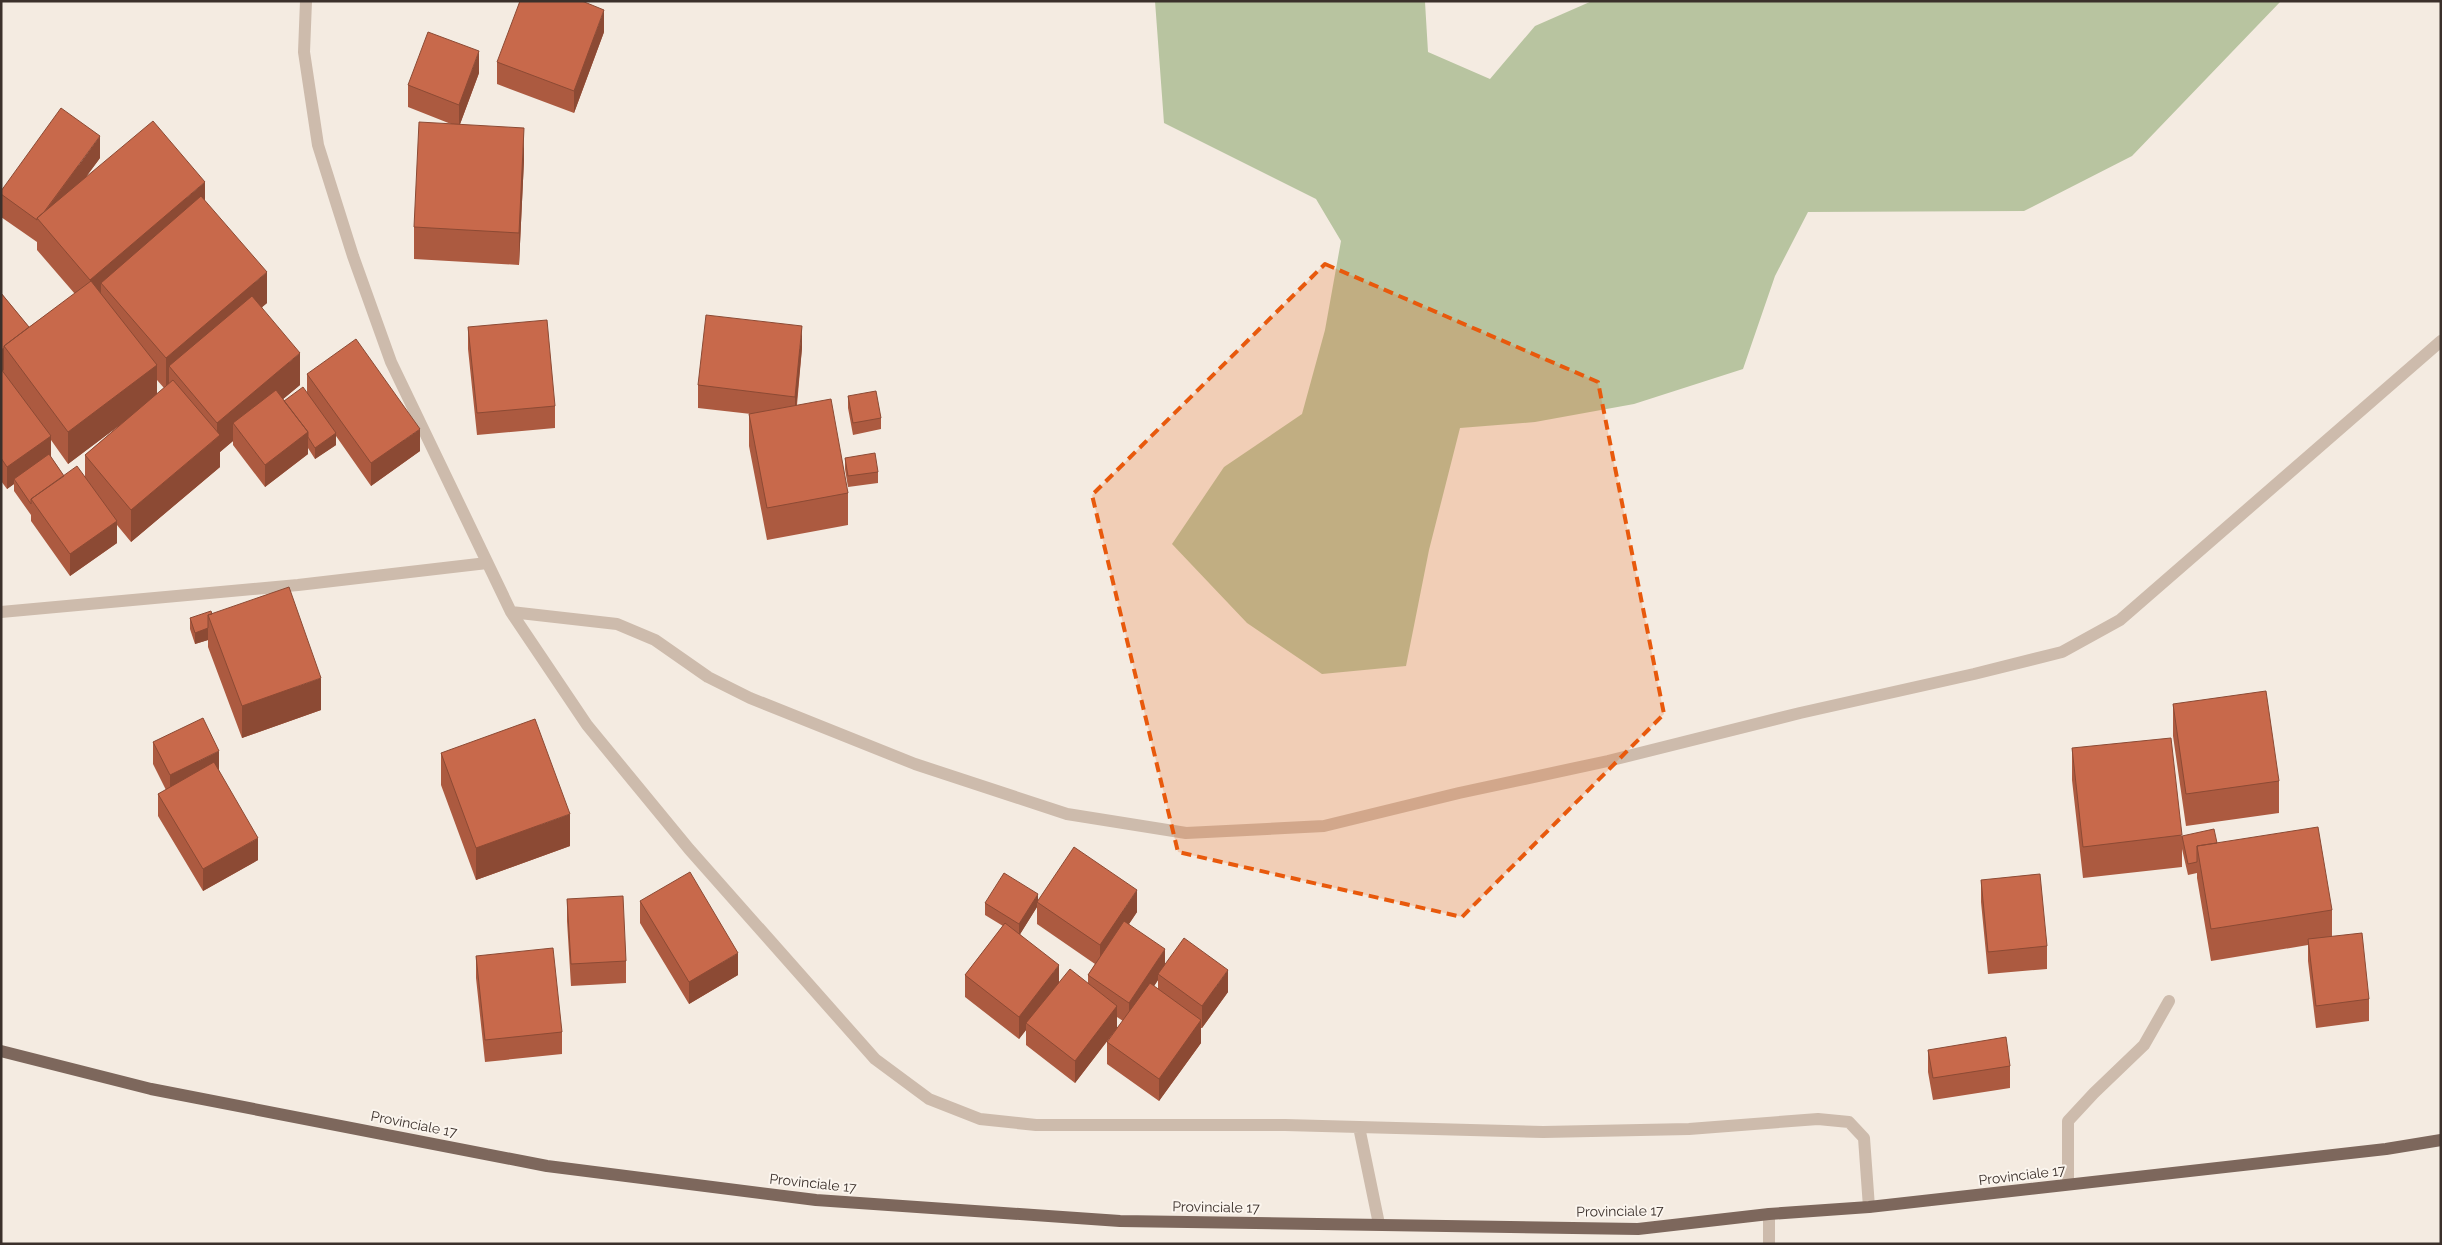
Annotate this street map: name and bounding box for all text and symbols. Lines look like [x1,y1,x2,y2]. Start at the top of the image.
street label: Provinciale 17 [370,1108,459,1140]
street label: Provinciale 17 [1978,1162,2067,1188]
street label: Provinciale 17 [769,1170,858,1196]
street label: Provinciale 17 [1172,1198,1260,1216]
street label: Provinciale 17 [1576,1202,1664,1220]

